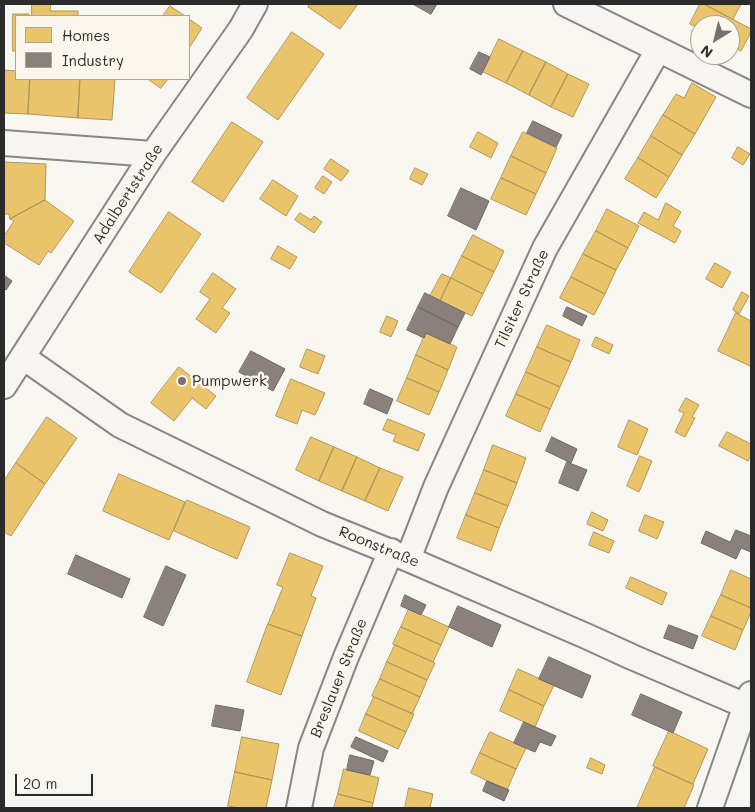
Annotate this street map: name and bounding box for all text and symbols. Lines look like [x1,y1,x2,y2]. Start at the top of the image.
legend [15,15,190,80]
north arrow [690,15,740,65]
text: Homes [62,25,110,45]
text: N [697,41,716,63]
text: Industry [62,50,124,70]
street label: Adalbertstraße [89,141,167,247]
street label: Tilsiter Straße [491,246,553,352]
place label: Pumpwerk [192,372,267,390]
marker: Pumpwerk [176,375,188,387]
street label: Roonstraße [336,523,422,571]
street label: Breslauer Straße [307,616,371,740]
scale bar [18,764,95,796]
text: 20 m [23,773,57,793]

